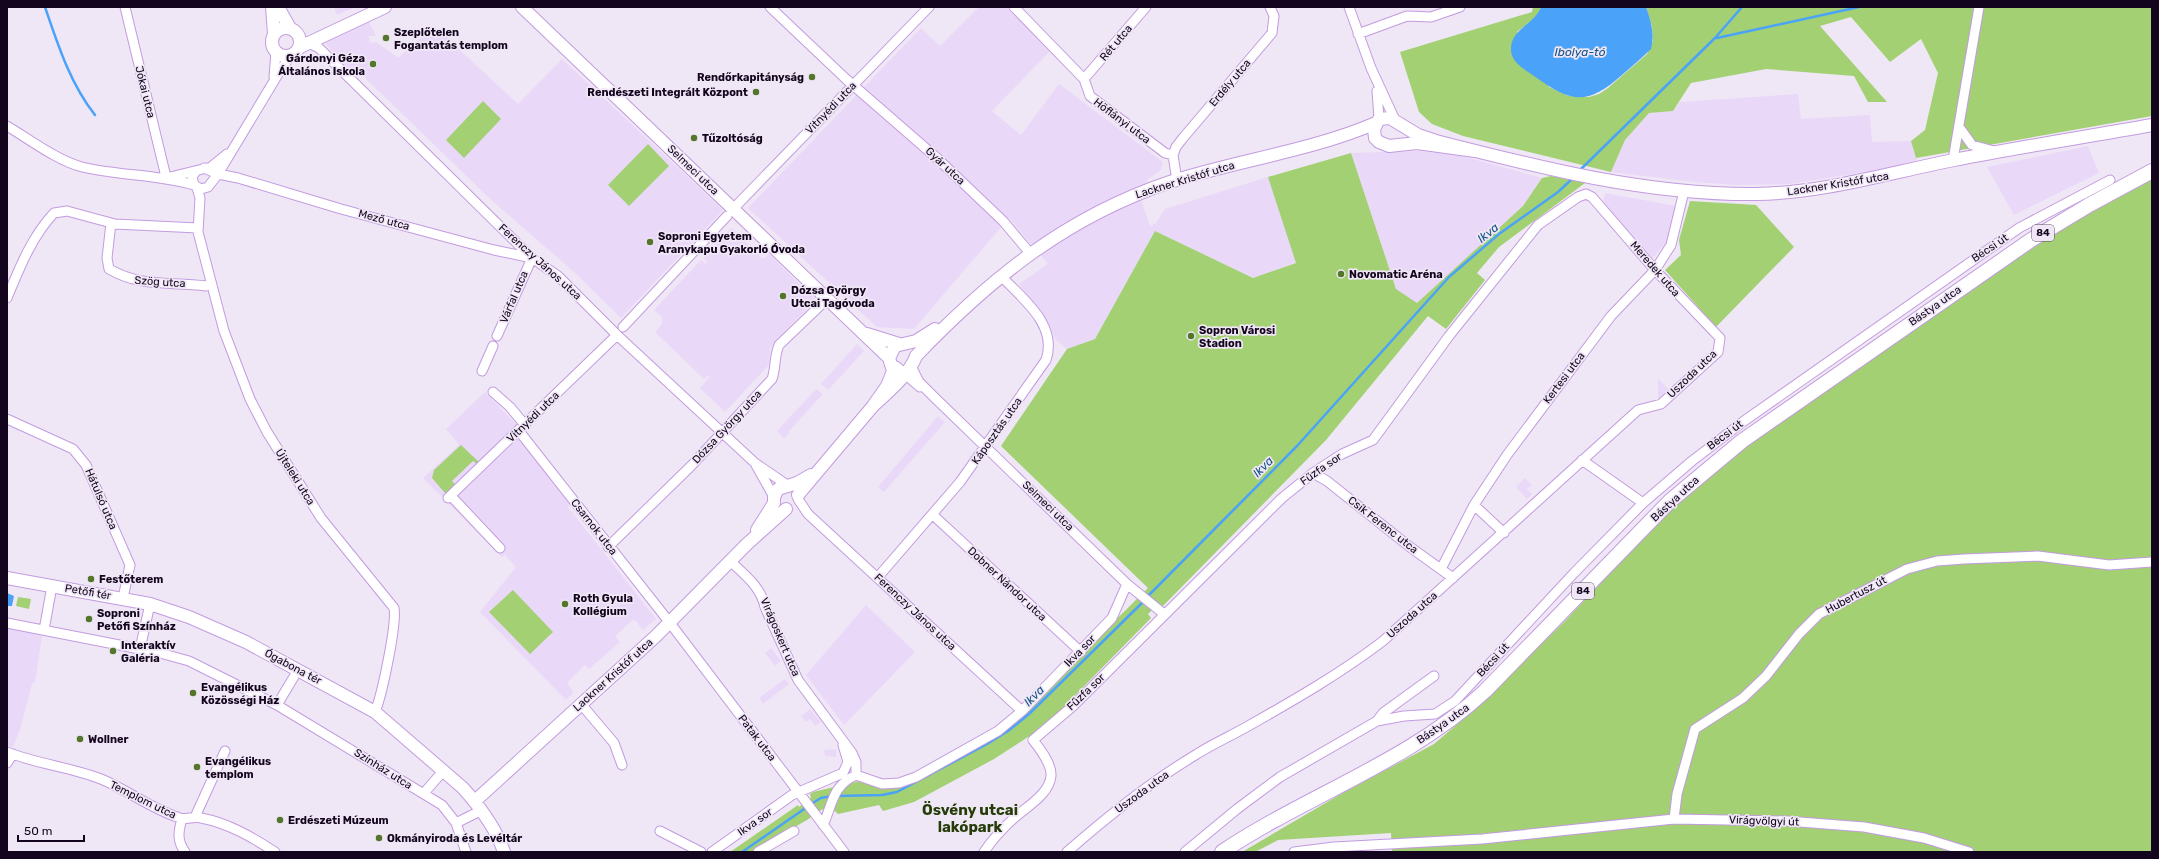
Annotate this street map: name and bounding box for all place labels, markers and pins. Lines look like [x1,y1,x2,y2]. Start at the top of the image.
place label: Szeplőtelen Fogantatás templom [394,26,508,52]
marker: Szeplőtelen Fogantatás templom [381,33,391,43]
place label: Gárdonyi Géza Általános Iskola [278,52,365,78]
marker: Gárdonyi Géza Általános Iskola [368,59,378,69]
place label: Rendőrkapitányság [697,71,804,84]
marker: Rendőrkapitányság [807,72,817,82]
place label: Rendészeti Integrált Központ [587,86,748,99]
marker: Rendészeti Integrált Központ [751,87,761,97]
place label: Tűzoltóság [702,132,763,145]
marker: Tűzoltóság [689,133,699,143]
place label: Soproni Egyetem Aranykapu Gyakorló Óvoda [658,230,805,256]
marker: Soproni Egyetem Aranykapu Gyakorló Óvoda [645,237,655,247]
place label: Novomatic Aréna [1349,268,1443,281]
marker: Novomatic Aréna [1336,269,1346,279]
place label: Dózsa György Utcai Tagóvoda [791,284,875,310]
marker: Dózsa György Utcai Tagóvoda [778,291,788,301]
place label: Sopron Városi Stadion [1199,324,1275,350]
marker: Sopron Városi Stadion [1186,331,1196,341]
place label: Festőterem [99,573,163,586]
marker: Festőterem [86,574,96,584]
place label: Roth Gyula Kollégium [573,592,633,618]
marker: Roth Gyula Kollégium [560,599,570,609]
place label: Soproni Petőfi Színház [97,607,176,633]
marker: Soproni Petőfi Színház [84,614,94,624]
place label: Interaktív Galéria [121,639,176,665]
marker: Interaktív Galéria [108,646,118,656]
place label: Evangélikus Közösségi Ház [201,681,279,707]
marker: Evangélikus Közösségi Ház [188,688,198,698]
place label: Wollner [88,733,129,746]
marker: Wollner [75,734,85,744]
place label: Evangélikus templom [205,755,271,781]
marker: Evangélikus templom [192,762,202,772]
place label: Erdészeti Múzeum [288,814,389,827]
marker: Erdészeti Múzeum [275,815,285,825]
place label: Okmányiroda és Levéltár [387,832,522,845]
marker: Okmányiroda és Levéltár [374,833,384,843]

